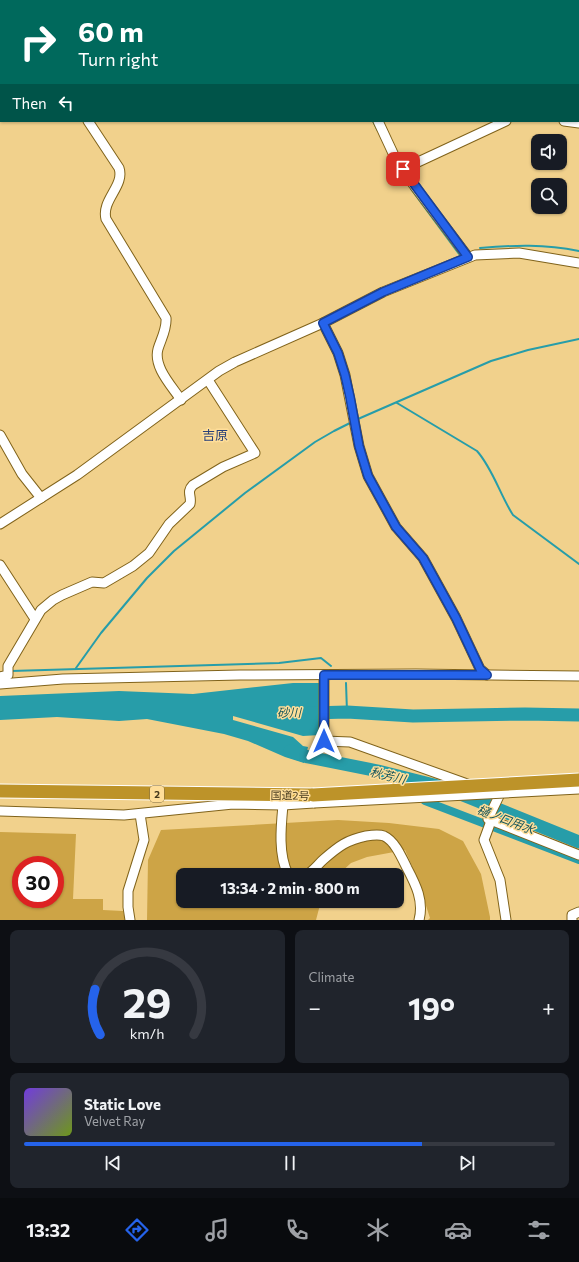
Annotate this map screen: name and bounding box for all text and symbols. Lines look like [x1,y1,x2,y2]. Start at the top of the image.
text: 60 m [78,14,144,48]
icon: right [12,16,64,68]
text: Turn right [78,48,158,70]
icon: left [55,92,77,114]
text: Then [12,94,47,112]
map controls [531,134,567,214]
button: sound [531,134,567,170]
pin [386,152,420,186]
icon: arrive [392,158,414,180]
button: search [531,178,567,214]
district label: 吉原 [202,427,228,443]
water label: 砂川 [277,705,303,719]
position arrow [303,720,345,762]
water label: 秋芳川 [369,764,409,786]
road number: 2 [150,786,164,802]
street label: 国道2号 [270,788,310,802]
water label: 樋ノ口用水 [475,802,538,837]
speed limit sign: 30 [12,856,64,908]
text: 13:34 · 2 min · 800 m [220,879,360,897]
text: Climate [309,969,354,985]
text: 29 [123,975,172,1026]
text: 19° [408,989,455,1026]
text: − [309,994,321,1021]
text: + [542,994,555,1021]
text: km/h [130,1023,165,1041]
text: Static Love [84,1095,161,1113]
text: Velvet Ray [84,1113,145,1129]
icon: previous [102,1152,124,1174]
icon: pause [279,1152,301,1174]
icon: next [456,1152,478,1174]
icon: directions [123,1216,151,1244]
icon: music [203,1216,231,1244]
icon: phone [283,1216,311,1244]
icon: climate [364,1216,392,1244]
icon: car [444,1216,472,1244]
icon: filters [525,1216,553,1244]
text: 13:32 [26,1219,70,1241]

